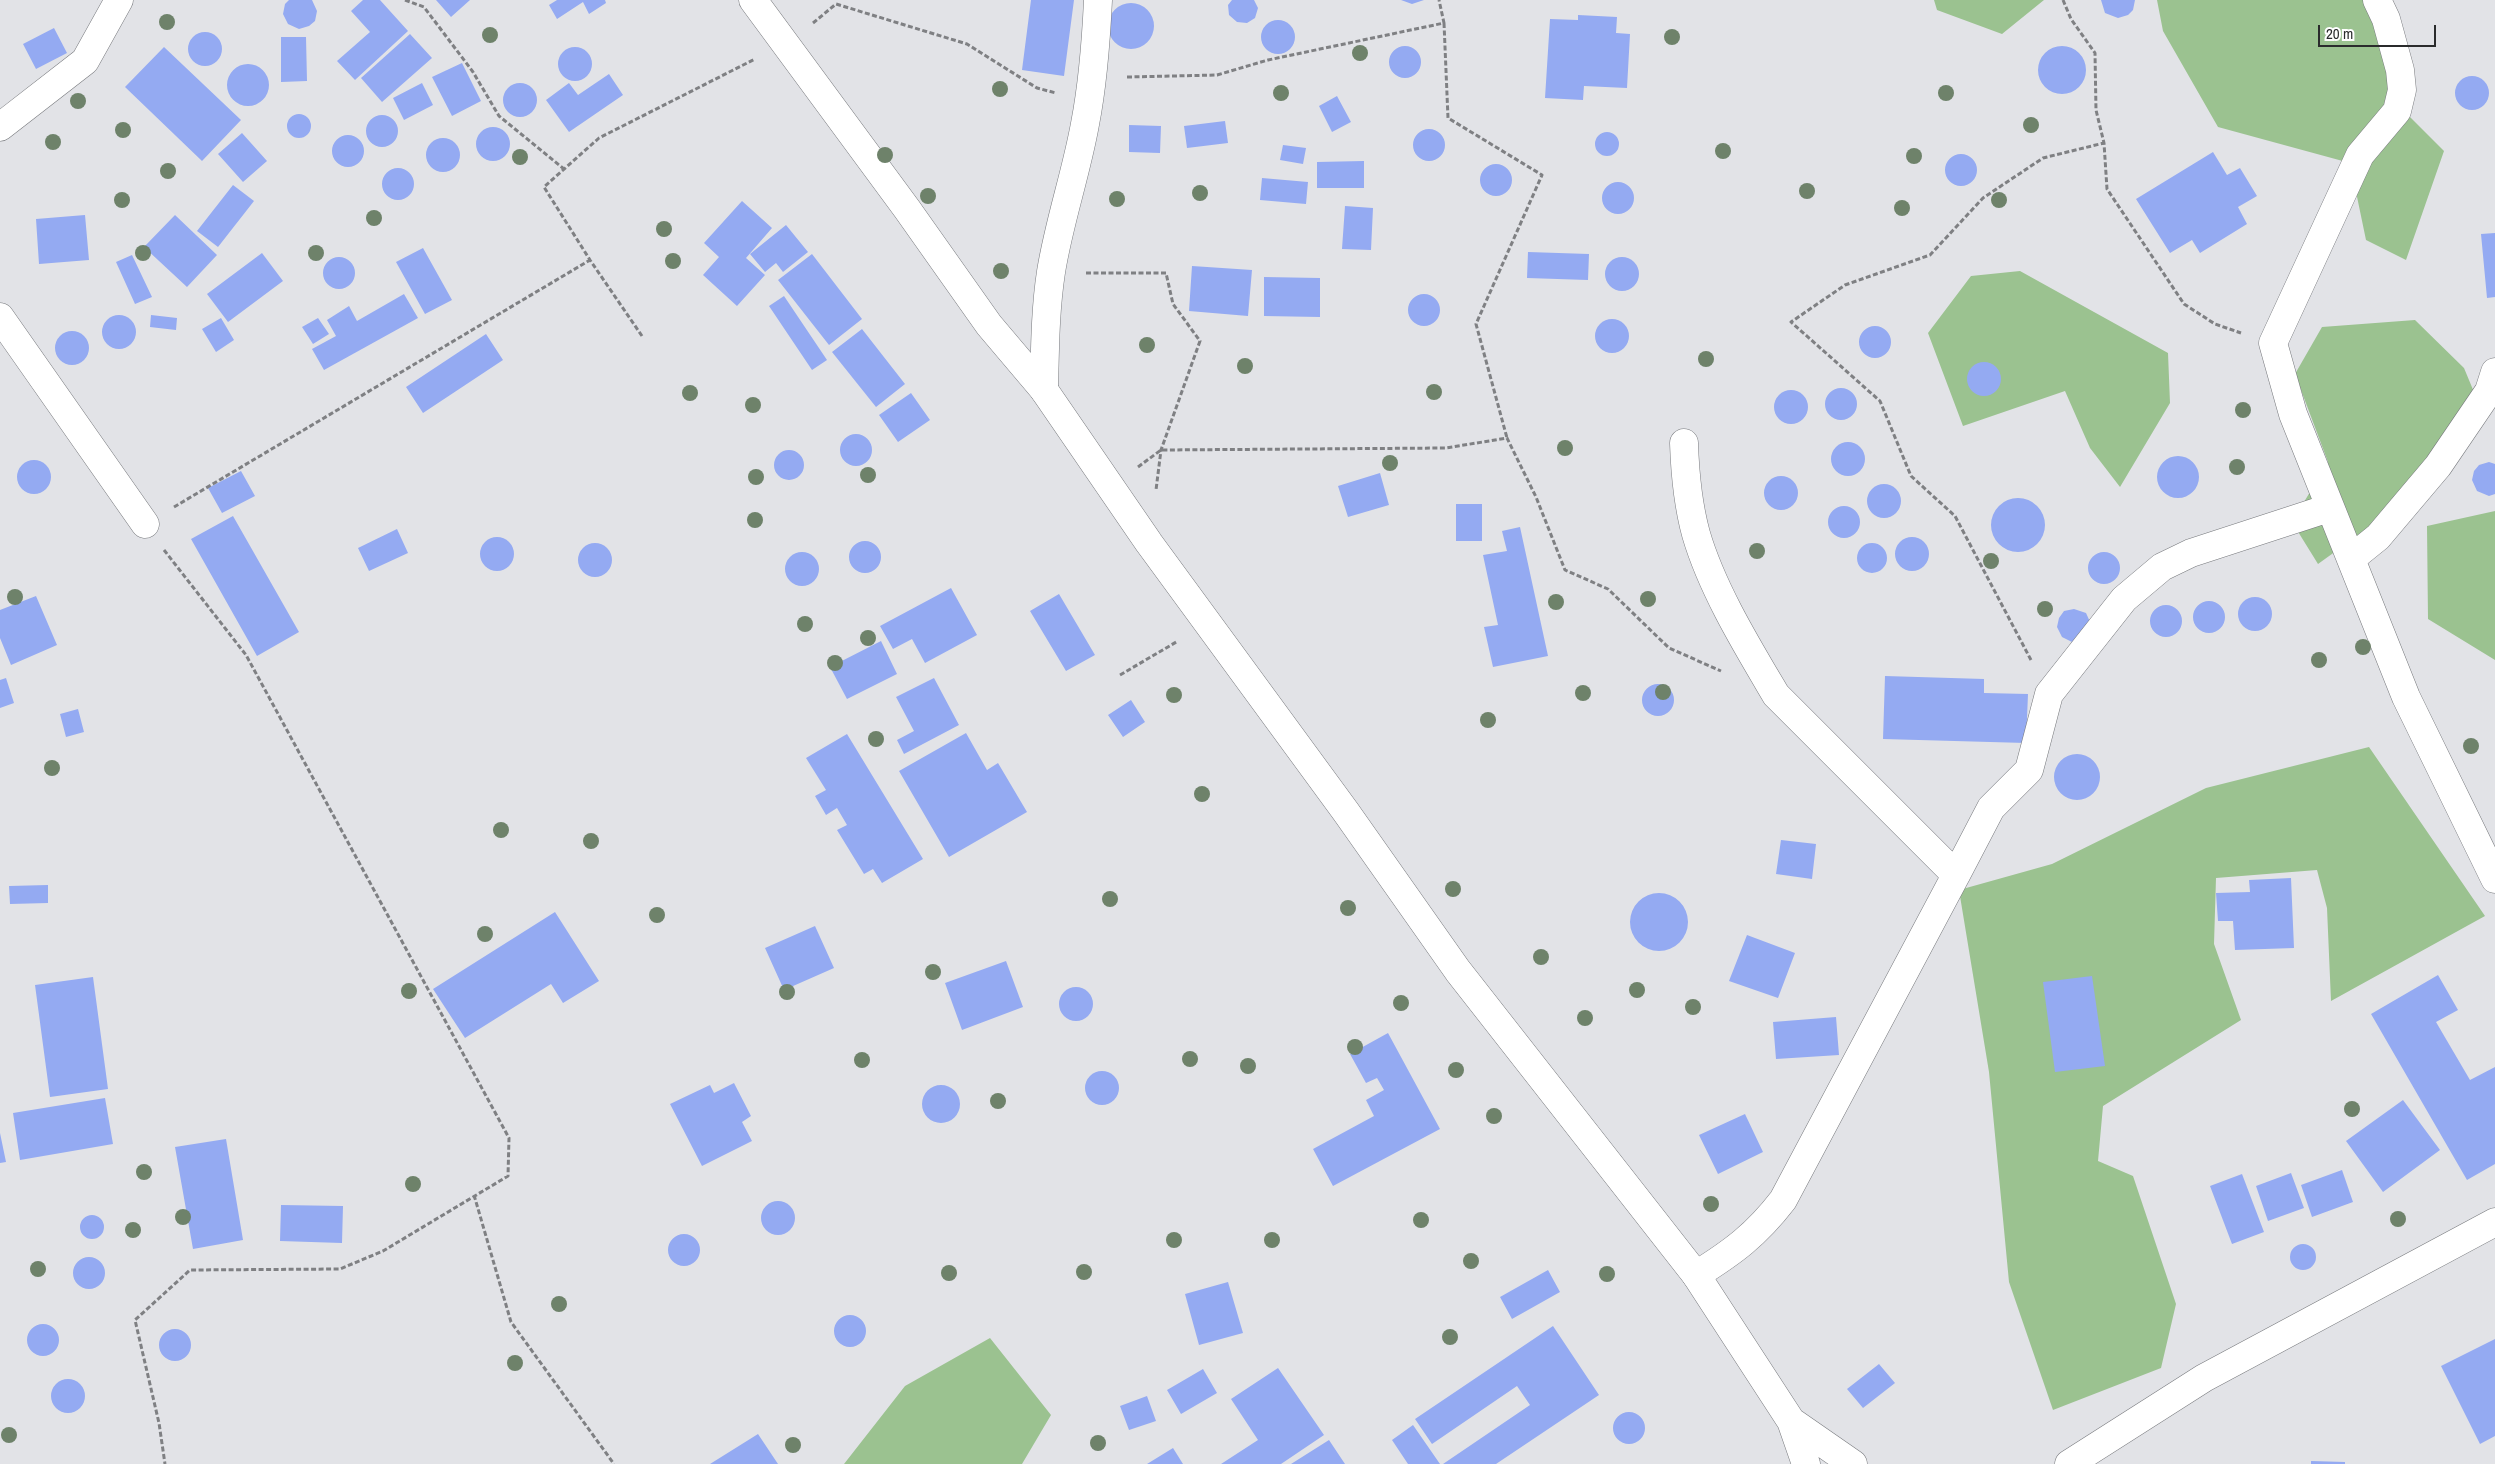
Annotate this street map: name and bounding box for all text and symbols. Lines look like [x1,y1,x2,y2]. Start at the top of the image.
scale bar [2320,15,2438,47]
text: 20 m [2326,23,2353,44]

